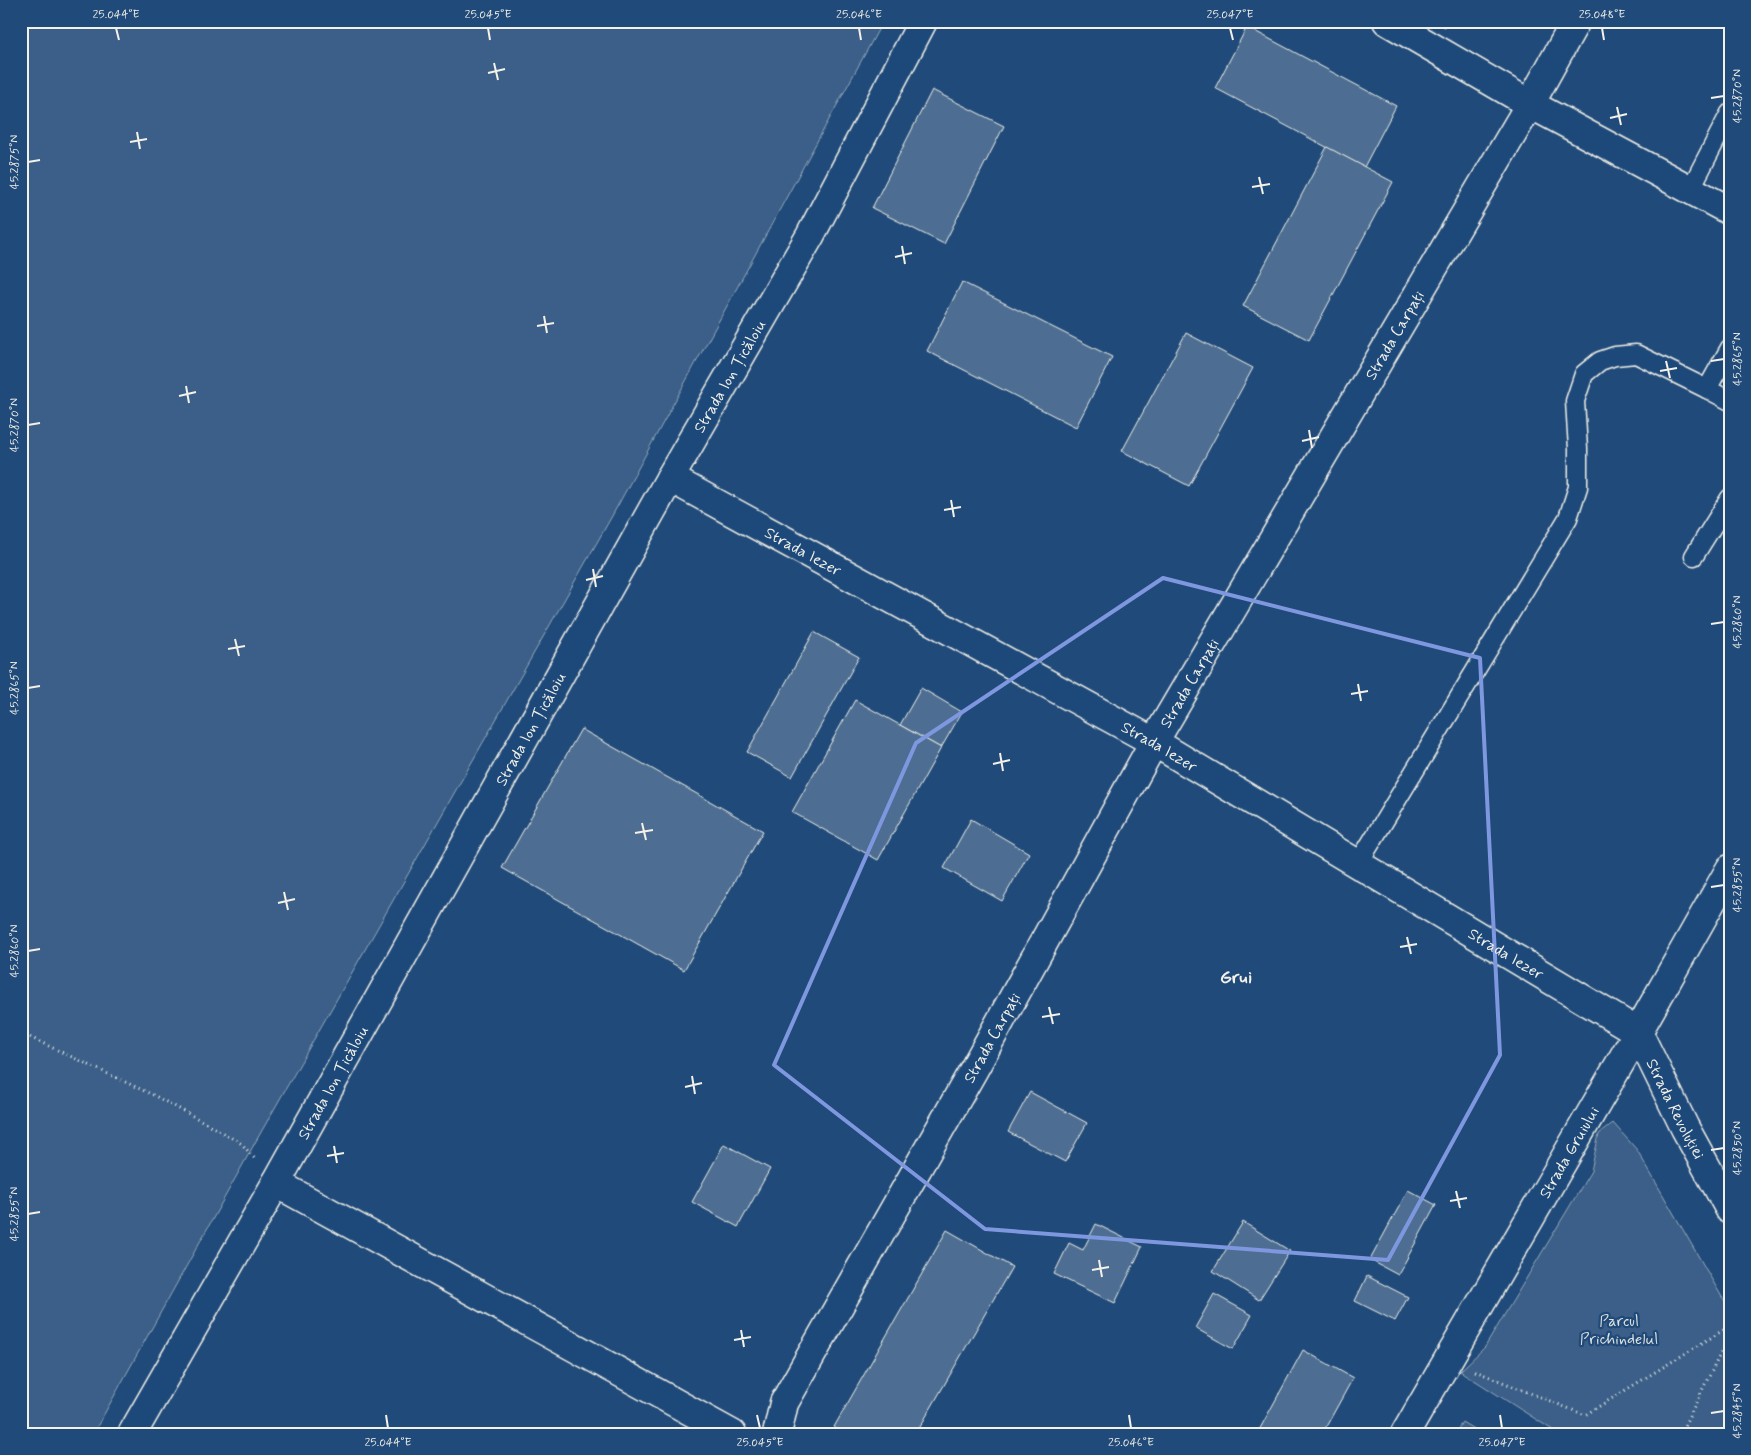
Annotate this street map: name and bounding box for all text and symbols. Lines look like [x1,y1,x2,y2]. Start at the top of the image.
text: 25.044°E [92,7,140,23]
text: 25.045°E [465,7,511,23]
text: 25.046°E [836,7,882,23]
text: 25.047°E [1207,7,1253,23]
text: 25.048°E [1579,7,1625,23]
text: 45.2870°N [1730,69,1746,123]
text: 45.2875°N [7,135,23,189]
street label: Strada Carpați [1361,287,1430,384]
street label: Strada Ion Țicăloiu [689,316,771,437]
text: 45.2865°N [1730,332,1746,386]
text: 45.2870°N [7,398,23,452]
street label: Strada Iezer [761,523,845,582]
text: 45.2860°N [1730,595,1746,649]
street label: Strada Carpați [1156,635,1225,732]
text: 45.2865°N [7,661,23,715]
street label: Strada Ion Țicăloiu [491,668,572,790]
street label: Strada Iezer [1117,717,1201,778]
text: 45.2855°N [1730,858,1746,912]
text: 45.2860°N [7,924,23,978]
street label: Strada Iezer [1464,924,1547,985]
district label: Grui [1220,966,1252,990]
street label: Strada Carpați [959,989,1026,1087]
street label: Strada Ion Țicăloiu [293,1022,374,1144]
street label: Strada Revoluției [1641,1055,1709,1163]
street label: Strada Gruiului [1535,1102,1605,1203]
text: 45.2850°N [1730,1121,1746,1175]
text: 45.2855°N [7,1187,23,1241]
park label: Parcul Prichindelul [1580,1311,1658,1350]
text: 45.2845°N [1730,1384,1746,1438]
text: 25.044°E [364,1435,412,1451]
text: 25.045°E [737,1435,783,1451]
text: 25.046°E [1108,1435,1154,1451]
text: 25.047°E [1479,1435,1525,1451]

